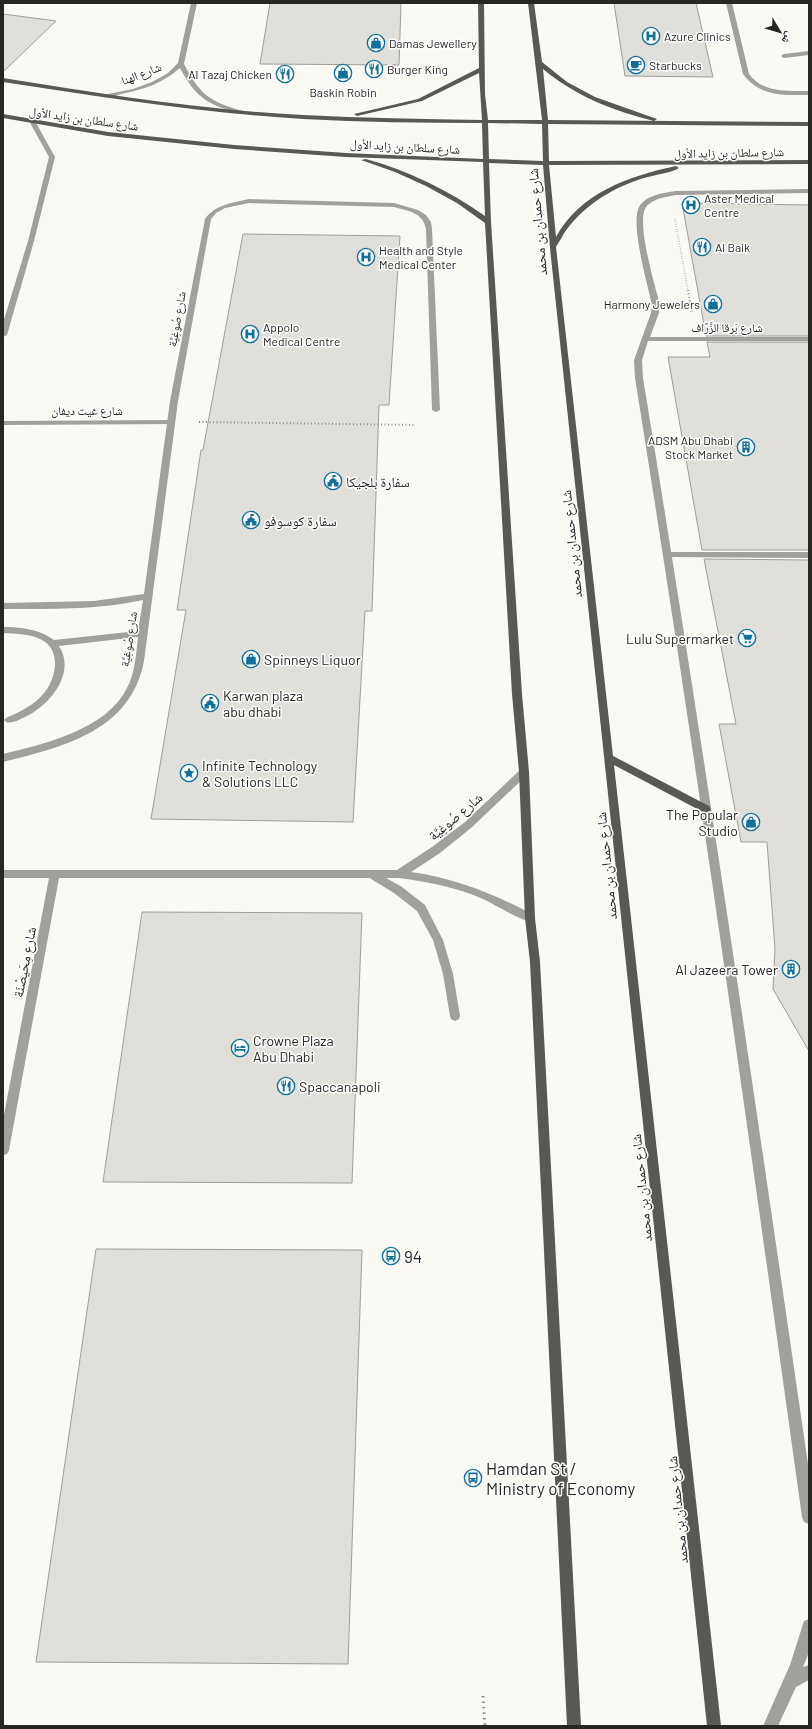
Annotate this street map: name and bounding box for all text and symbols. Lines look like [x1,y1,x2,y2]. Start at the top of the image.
north arrow [760,12,800,52]
hospital icon: Azure Clinics [641,26,661,46]
place label: Azure Clinics [664,29,731,43]
text: ش [778,29,797,47]
shop icon: Damas Jewellery [366,33,386,53]
place label: Damas Jewellery [389,36,477,50]
cafe icon: Starbucks [626,55,646,75]
place label: Starbucks [649,58,702,72]
street label: شارع الهنا [119,59,164,89]
restaurant icon: Burger King [364,59,384,79]
place label: Burger King [387,62,448,76]
shop icon: Baskin Robin [333,63,353,83]
restaurant icon: Al Tazaj Chicken [275,64,295,84]
place label: Al Tazaj Chicken [188,67,272,81]
place label: Baskin Robin [309,85,377,99]
street label: شارع سلطان بن زايد الأول [28,103,140,135]
street label: شارع سلطان بن زايد الأول [349,136,461,158]
street label: شارع سلطان بن زايد الأول [674,144,784,162]
street label: شارع حمدان بن محمد [524,167,552,277]
place label: Aster Medical Centre [704,191,774,219]
hospital icon: Aster Medical Centre [681,195,701,215]
restaurant icon: Al Baik [692,237,712,257]
place label: Al Baik [715,240,750,254]
place label: Health and Style Medical Center [379,243,463,271]
hospital icon: Health and Style Medical Center [356,247,376,267]
street label: شارع صُوغِيَّة [164,290,190,348]
shop icon: Harmony Jewelers [703,294,723,314]
place label: Harmony Jewelers [604,297,700,311]
place label: Appolo Medical Centre [263,320,340,348]
street label: شارع بَرقا الزَّرَّاف [691,320,763,336]
hospital icon: Appolo Medical Centre [240,324,260,344]
street label: شارع غيت ديفان [51,403,123,419]
place label: ADSM Abu Dhabi Stock Market [648,433,733,461]
building icon: ADSM Abu Dhabi Stock Market [736,437,756,457]
public building icon: سفارة بلجيكا [323,471,343,491]
place label: سفارة بلجيكا [346,473,410,491]
street label: شارع حمدان بن محمد [557,489,587,599]
public building icon: سفارة كوسوفو [241,510,261,530]
place label: سفارة كوسوفو [264,512,337,530]
street label: شارع صُوغِيَّة [117,610,141,668]
supermarket icon: Lulu Supermarket [737,628,757,648]
place label: Lulu Supermarket [626,630,734,647]
shop icon: Spinneys Liquor [241,649,261,669]
place label: Spinneys Liquor [264,651,361,668]
place label: Karwan plaza abu dhabi [223,687,303,720]
public building icon: Karwan plaza abu dhabi [200,693,220,713]
place label: Infinite Technology & Solutions LLC [202,757,318,790]
place icon: Infinite Technology & Solutions LLC [179,763,199,783]
street label: شارع صُوغِيَّة [424,788,487,845]
place label: The Popular Studio [666,806,738,839]
street label: شارع حمدان بن محمد [592,811,622,921]
shop icon: The Popular Studio [741,812,761,832]
street label: شارع مِحَيصْنَة [9,925,41,999]
building icon: Al Jazeera Tower [781,959,801,979]
place label: Al Jazeera Tower [675,961,778,978]
place label: Crowne Plaza Abu Dhabi [253,1032,334,1065]
hotel icon: Crowne Plaza Abu Dhabi [230,1038,250,1058]
restaurant icon: Spaccanapoli [276,1076,296,1096]
place label: Spaccanapoli [299,1078,380,1095]
street label: شارع حمدان بن محمد [627,1133,657,1243]
bus stop icon: 94 [381,1246,401,1266]
place label: 94 [404,1246,422,1266]
street label: شارع حمدان بن محمد [663,1455,693,1565]
place label: Hamdan St / Ministry of Economy [486,1458,635,1498]
bus stop icon: Hamdan St / Ministry of Economy [463,1468,483,1488]

